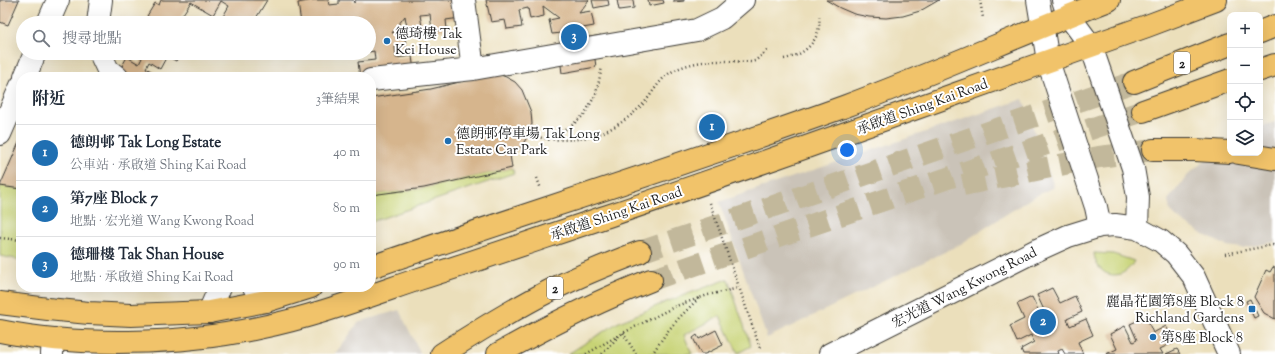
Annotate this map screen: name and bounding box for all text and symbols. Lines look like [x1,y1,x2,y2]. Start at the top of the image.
map controls [1227,12,1263,156]
button: + [1227,12,1263,48]
search box [16,16,376,60]
pin: 3 [561,22,587,52]
place label: 德琦樓 Tak Kei House [395,25,463,61]
icon: search [30,27,52,49]
text: 搜尋地點 [62,29,122,50]
marker: 德琦樓 Tak Kei House [382,36,392,46]
button: − [1227,48,1263,84]
road number: 2 [1174,52,1190,74]
street label: 承啟道 Shing Kai Road [854,75,991,141]
button: locate [1227,84,1263,120]
text: 附近 [32,88,66,112]
text: 3筆結果 [316,91,360,109]
pin: 1 [699,112,725,142]
button: layers [1227,120,1263,156]
place label: 德朗邨停車場 Tak Long Estate Car Park [456,125,600,161]
text: 德朗邨 Tak Long Estate [70,133,221,154]
marker: 德朗邨停車場 Tak Long Estate Car Park [443,136,453,146]
your location [837,140,857,160]
text: 1 [43,144,47,162]
text: 40 m [333,144,360,162]
text: 公車站 · 承啟道 Shing Kai Road [70,157,246,175]
street label: 承啟道 Shing Kai Road [548,183,685,247]
text: 第7座 Block 7 [70,189,158,210]
text: 2 [42,200,48,218]
text: 80 m [333,200,360,218]
text: 地點 · 宏光道 Wang Kwong Road [70,213,254,231]
street label: 宏光道 Wang Kwong Road [889,243,1041,334]
text: 德珊樓 Tak Shan House [70,245,224,266]
text: 3 [42,256,48,274]
text: 90 m [333,256,360,274]
text: 地點 · 承啟道 Shing Kai Road [70,269,233,287]
road number: 2 [547,277,563,299]
place label: 麗晶花園第8座 Block 8 Richland Gardens [1106,293,1244,329]
marker: 麗晶花園第8座 Block 8 Richland Gardens [1247,304,1257,314]
pin: 2 [1030,307,1056,337]
place label: 第8座 Block 8 [1161,329,1243,349]
marker: 第8座 Block 8 [1148,332,1158,342]

